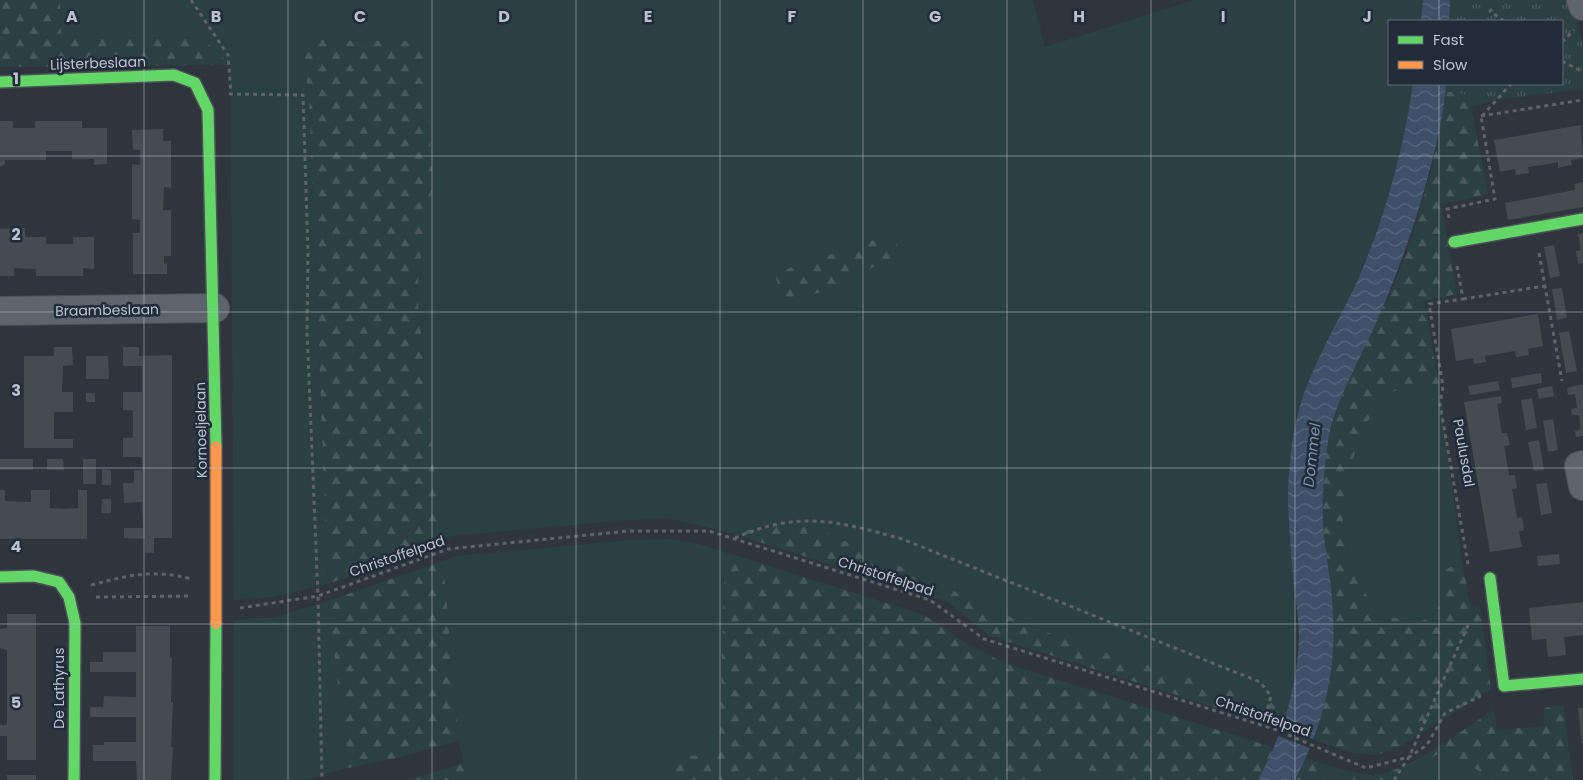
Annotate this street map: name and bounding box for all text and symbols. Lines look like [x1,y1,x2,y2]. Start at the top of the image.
text: A [66,5,78,28]
text: B [211,5,221,28]
text: C [354,5,366,28]
text: D [498,5,510,28]
text: E [644,5,652,28]
text: F [788,5,797,28]
text: G [929,5,941,28]
text: H [1073,5,1085,28]
text: I [1221,5,1225,28]
text: J [1362,5,1372,28]
legend [1388,20,1563,85]
text: Fast [1433,29,1464,50]
street label: Lijsterbeslaan [50,51,146,75]
text: Slow [1433,54,1468,75]
text: 1 [13,67,19,90]
text: 2 [11,223,21,246]
street label: Braambeslaan [55,299,159,321]
text: 3 [11,379,21,402]
street label: Kornoeljelaan [190,382,212,478]
street label: Paulusdal [1448,417,1480,489]
water label: Dommel [1298,422,1325,488]
street label: Christoffelpad [347,530,447,582]
text: 4 [11,535,22,558]
street label: Christoffelpad [836,551,936,601]
street label: De Lathyrus [49,647,69,729]
street label: Christoffelpad [1213,690,1313,742]
text: 5 [11,691,21,714]

